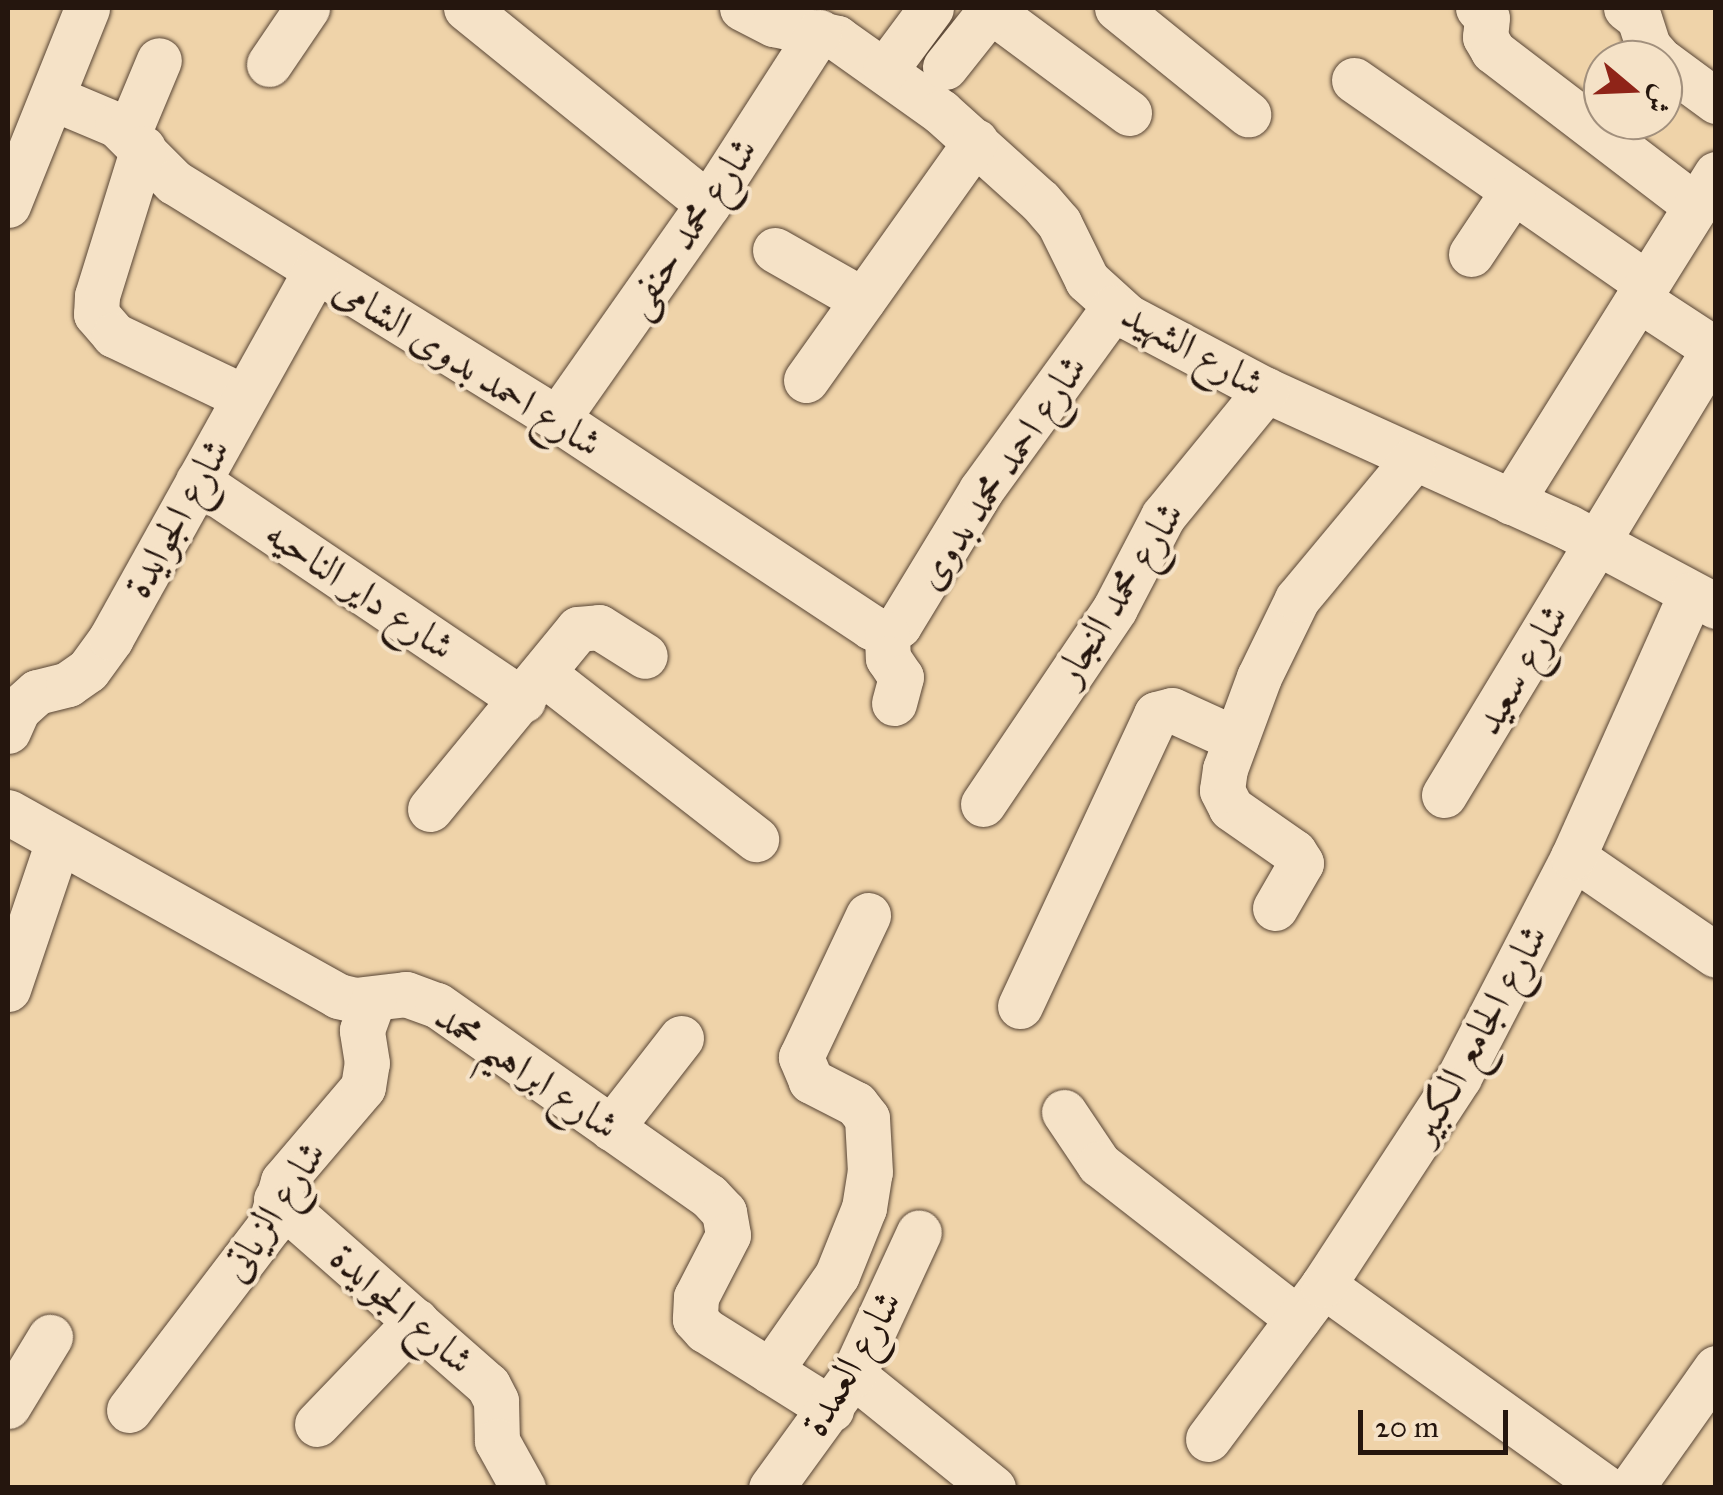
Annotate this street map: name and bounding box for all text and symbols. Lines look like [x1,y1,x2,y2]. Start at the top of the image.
north arrow [1583,40,1683,140]
text: ش [1639,80,1681,118]
street label: شارع محمد حنفى [612,128,768,326]
street label: شارع احمد بدوى الشامى [325,264,611,468]
street label: شارع الشهيد [1113,290,1273,408]
street label: شارع احمد محمد بدوى [905,346,1097,598]
street label: شارع الجوايدة [114,430,240,606]
street label: شارع محمد النجار [1044,493,1194,693]
street label: شارع داير الناحيه [256,509,464,671]
street label: شارع سعيد [1463,595,1579,743]
street label: شارع الجامع الكبير [1398,916,1558,1152]
street label: شارع ابراهيم محمد [426,992,628,1150]
street label: شارع الزياتى [210,1132,336,1290]
street label: شارع الجوايدة [320,1233,484,1385]
street label: شارع العمدة [790,1282,912,1444]
scale bar [1363,1390,1513,1452]
text: 20 m [1375,1409,1439,1445]

